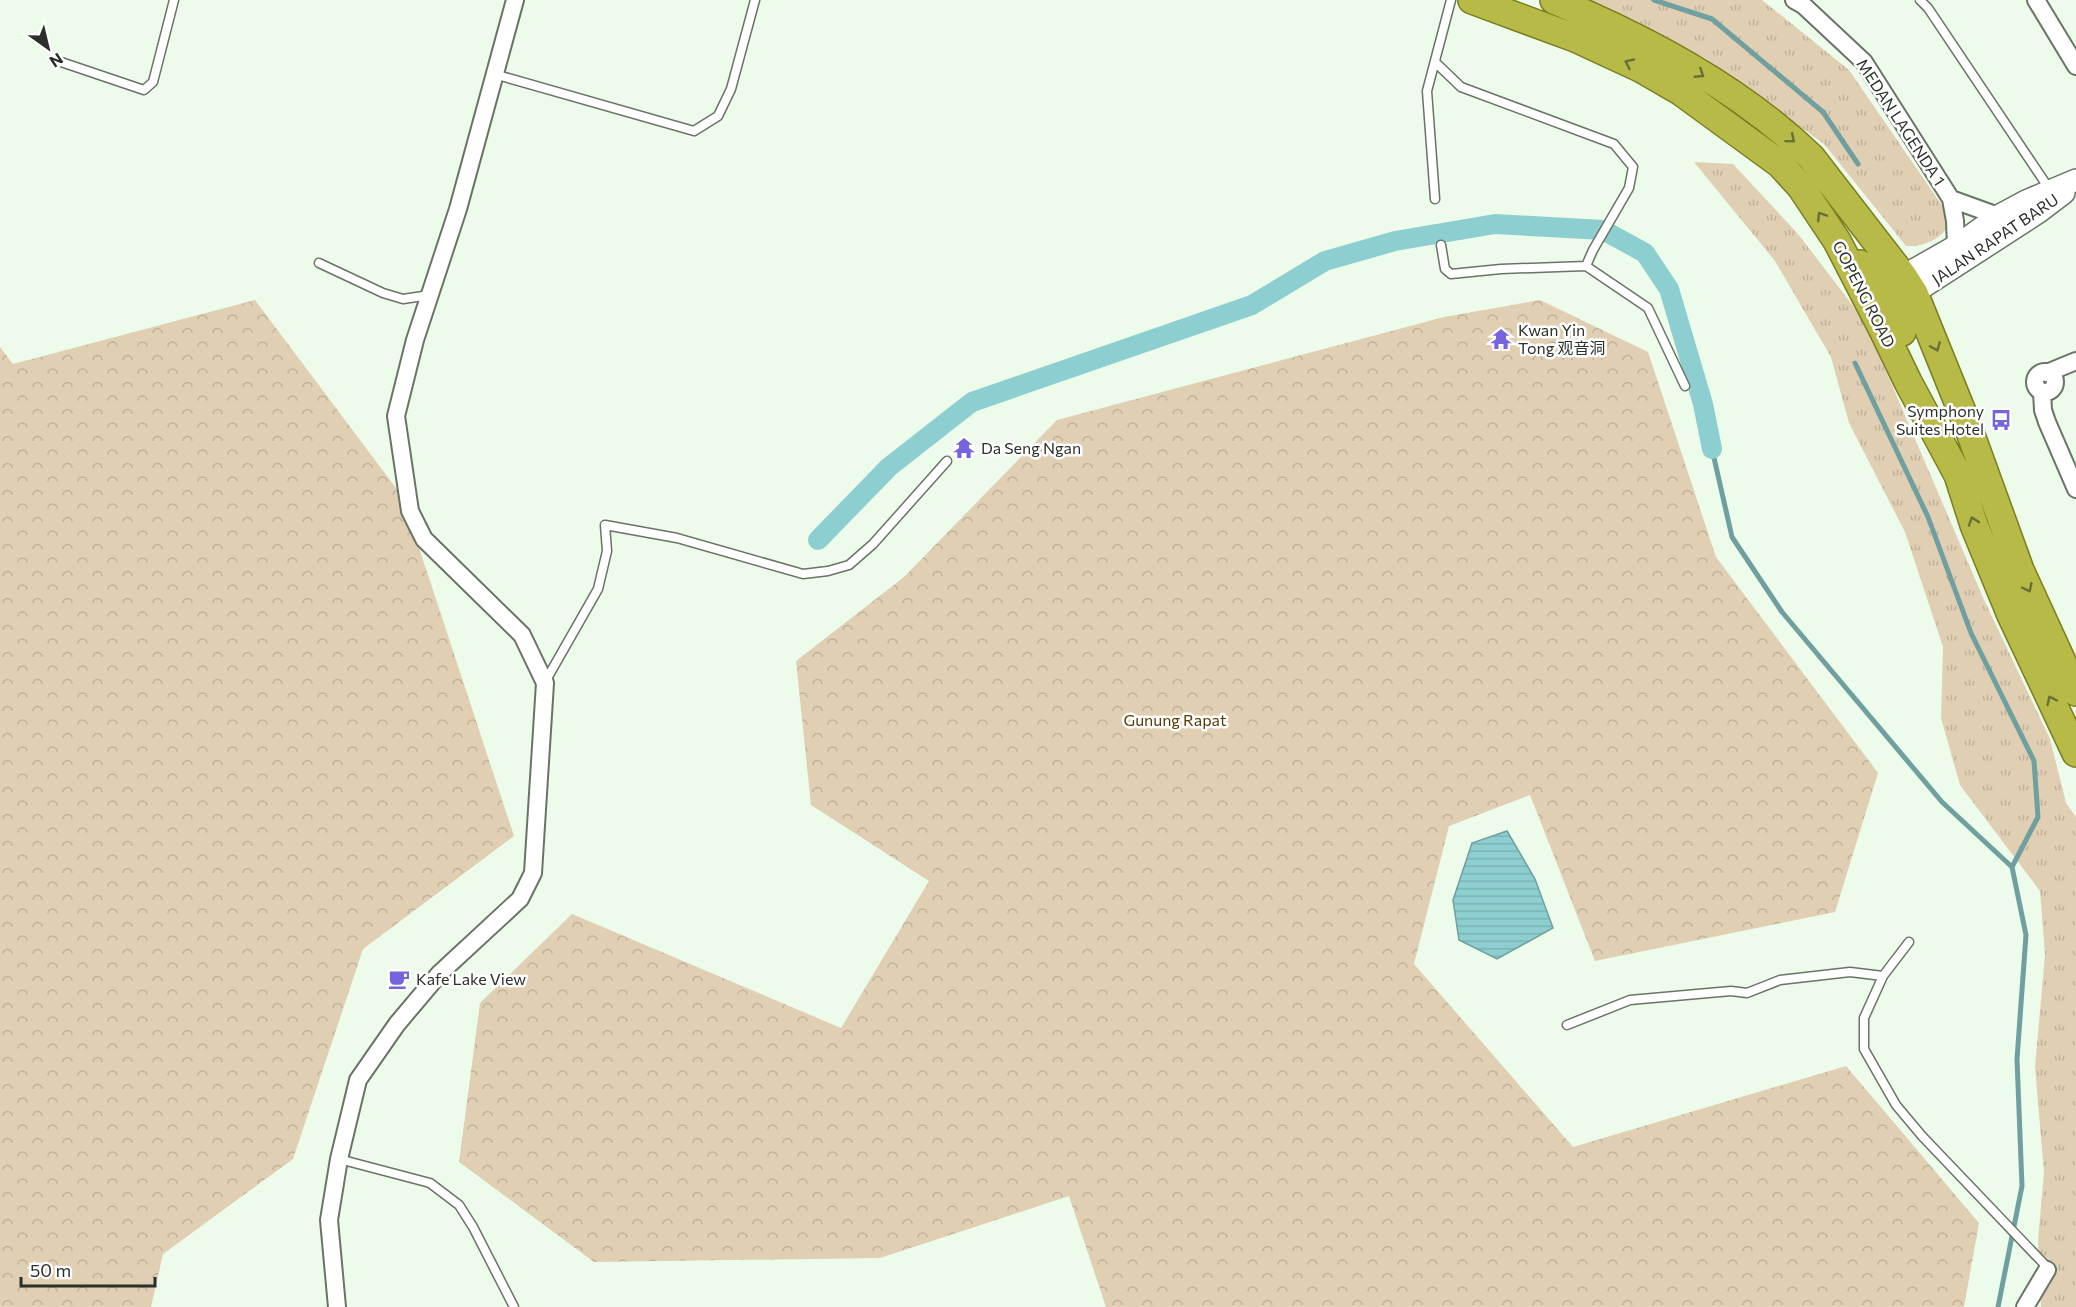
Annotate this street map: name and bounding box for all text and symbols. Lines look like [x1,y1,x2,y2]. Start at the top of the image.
north arrow [18,18,78,78]
text: N [46,50,67,72]
street label: MEDAN LAGENDA 1 [1853,55,1950,189]
one-way arrow [1624,58,1635,70]
one-way arrow [1693,67,1704,78]
one-way arrow [1784,132,1795,143]
street label: JALAN RAPAT BARU [1928,189,2062,288]
one-way arrow [1816,212,1828,222]
street label: GOPENG ROAD [1829,237,1899,350]
place label: Kwan Yin Tong 观音洞 [1518,320,1605,357]
temple icon: Kwan Yin Tong 观音洞 [1489,327,1513,351]
one-way arrow [1929,341,1941,352]
place label: Symphony Suites Hotel [1896,401,1984,438]
bus stop icon: Symphony Suites Hotel [1989,408,2013,432]
temple icon: Da Seng Ngan [952,436,976,460]
place label: Da Seng Ngan [981,438,1081,457]
one-way arrow [1968,516,1981,527]
one-way arrow [2021,581,2033,592]
one-way arrow [2047,695,2059,706]
park label: Gunung Rapat [1123,710,1227,729]
cafe icon: Kafe Lake View [387,967,411,991]
place label: Kafe Lake View [416,969,526,988]
scale bar [21,1250,154,1288]
text: 50 m [30,1259,71,1281]

